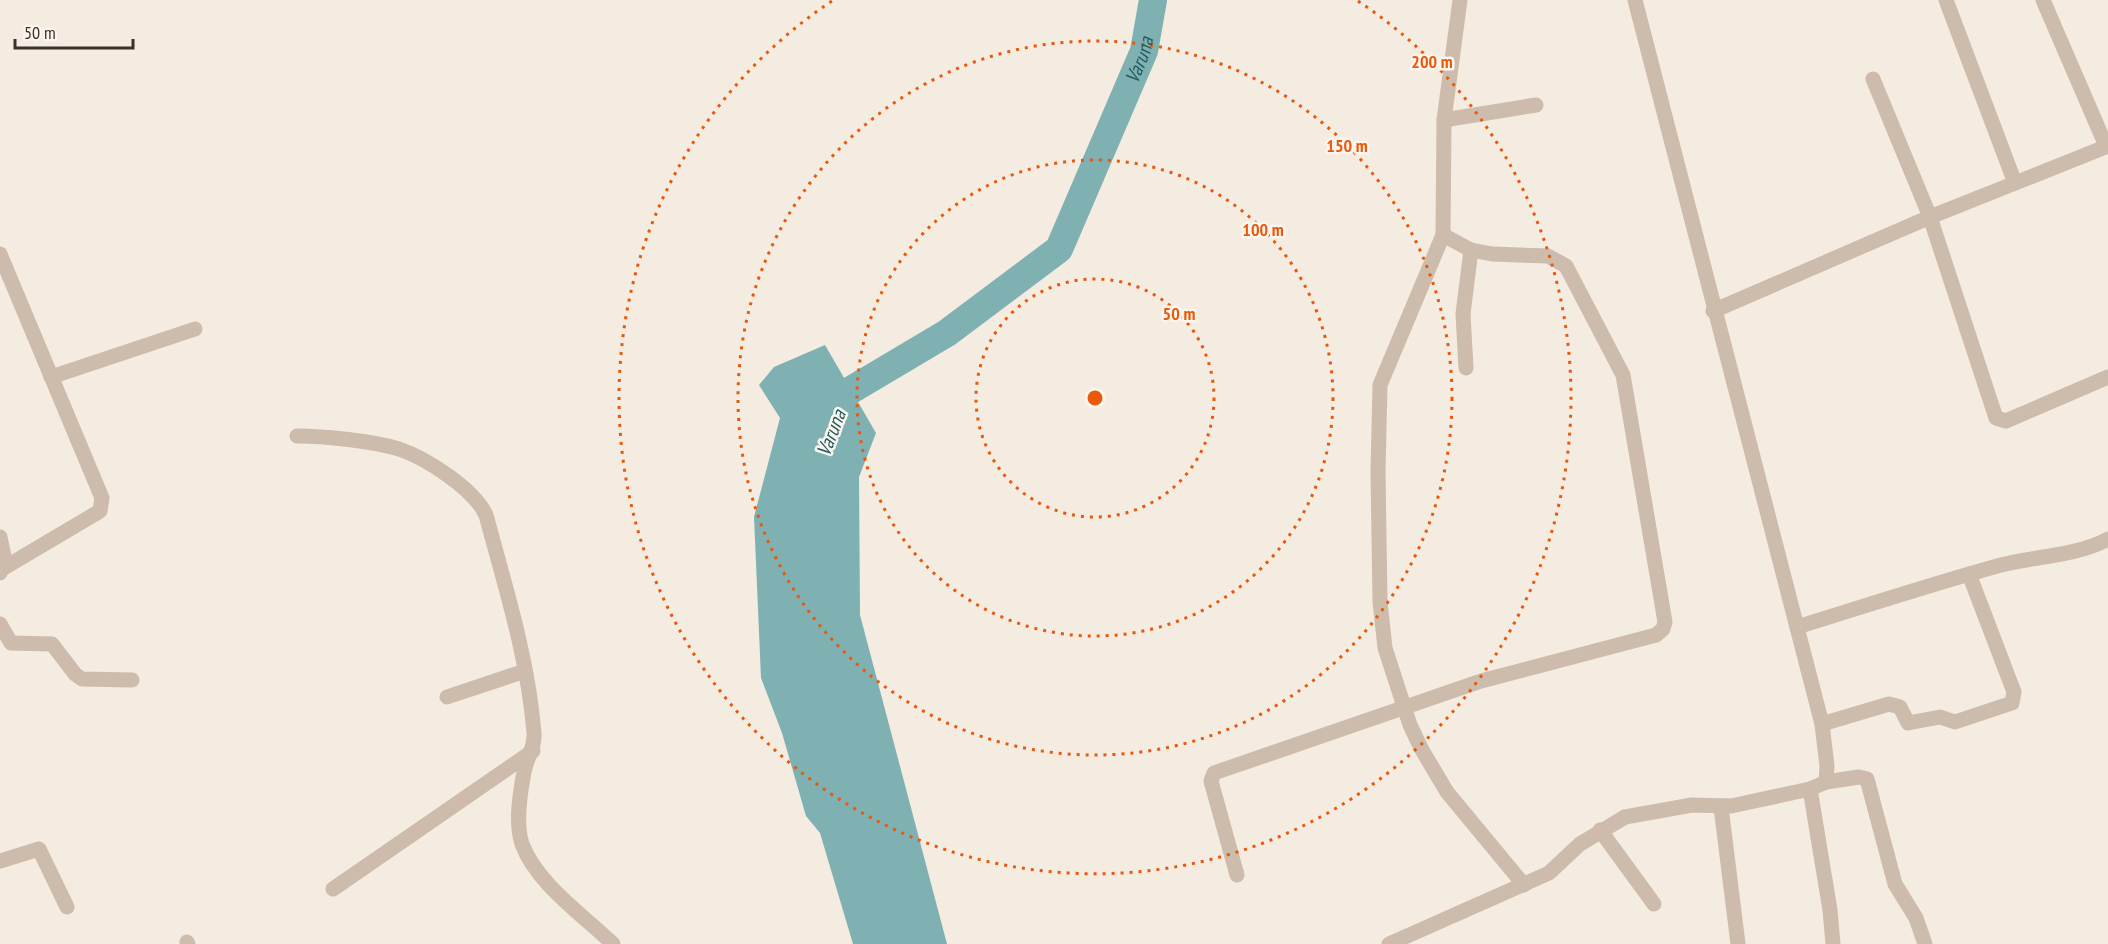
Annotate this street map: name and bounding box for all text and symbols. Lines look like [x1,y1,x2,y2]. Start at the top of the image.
scale bar [15,12,134,50]
text: 50 m [24,21,56,44]
water label: Varuna [1119,34,1159,87]
text: 200 m [1411,50,1453,73]
text: 150 m [1326,134,1368,157]
text: 100 m [1242,218,1284,241]
text: 50 m [1163,302,1195,325]
centre of rings [1085,388,1105,408]
water label: Varuna [810,405,852,460]

